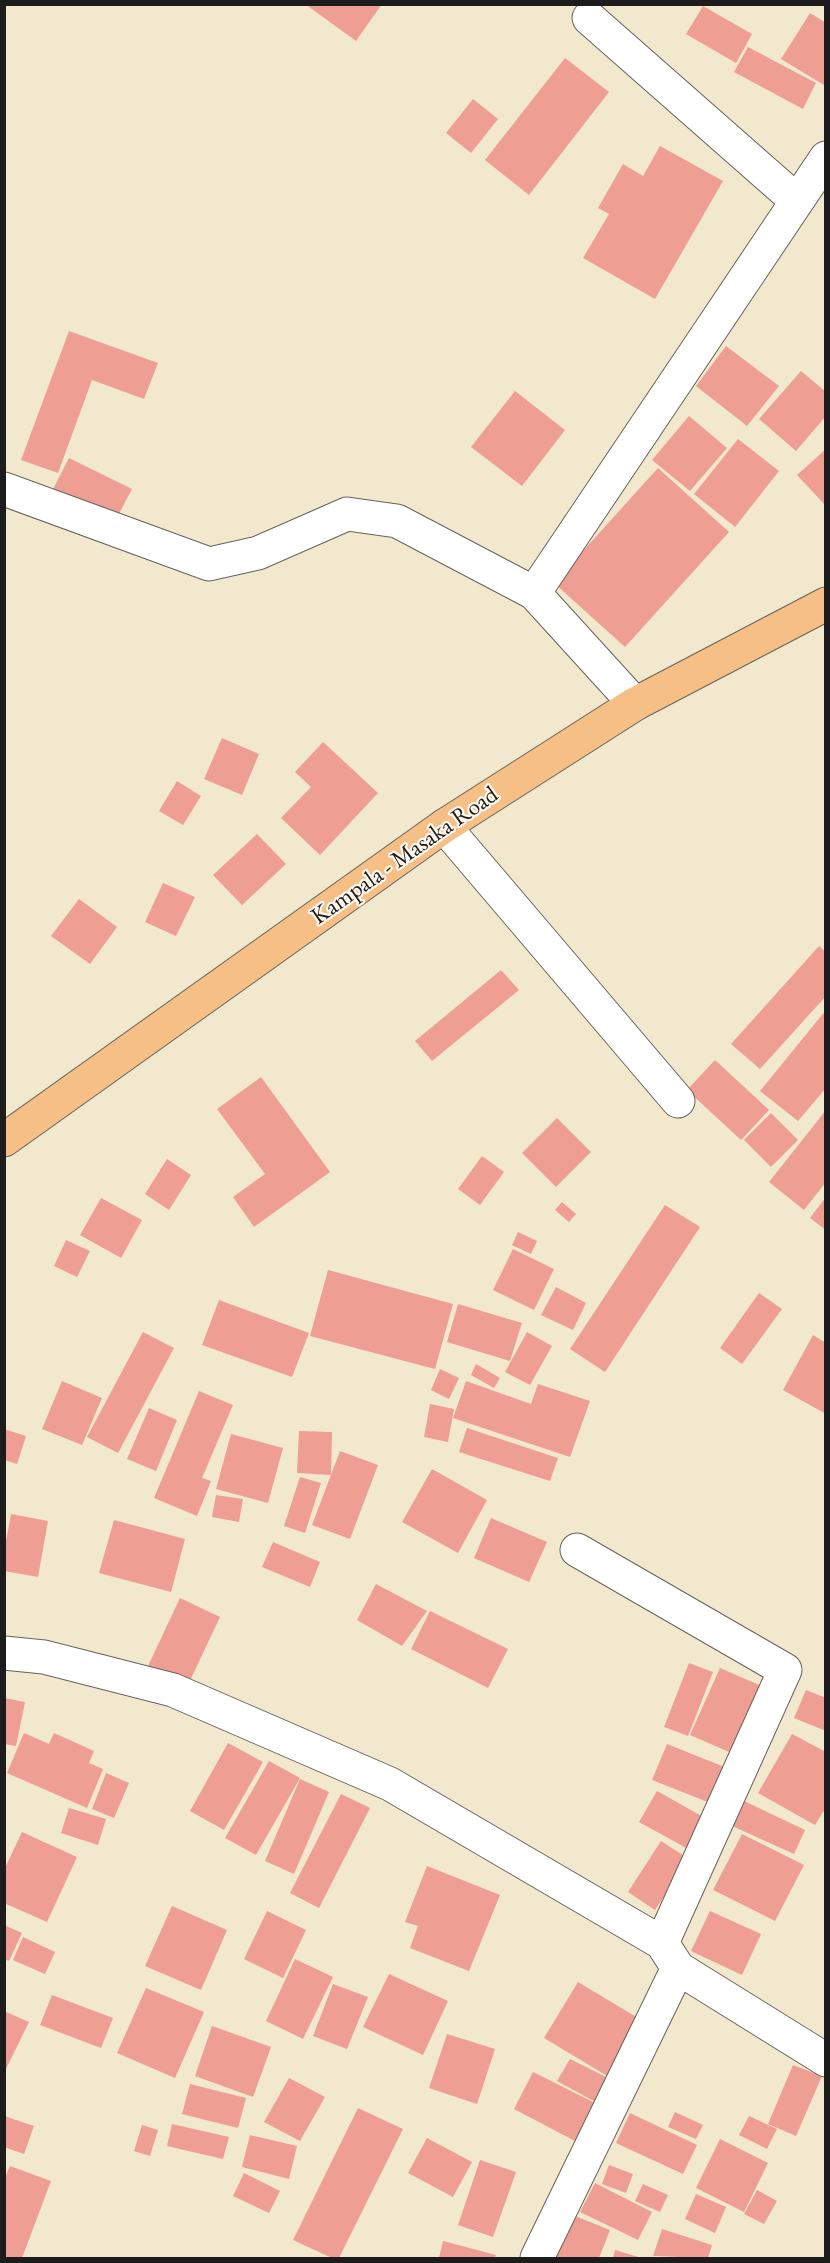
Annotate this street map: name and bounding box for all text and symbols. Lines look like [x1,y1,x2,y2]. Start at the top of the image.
street label: Kampala - Masaka Road [306,781,504,931]

